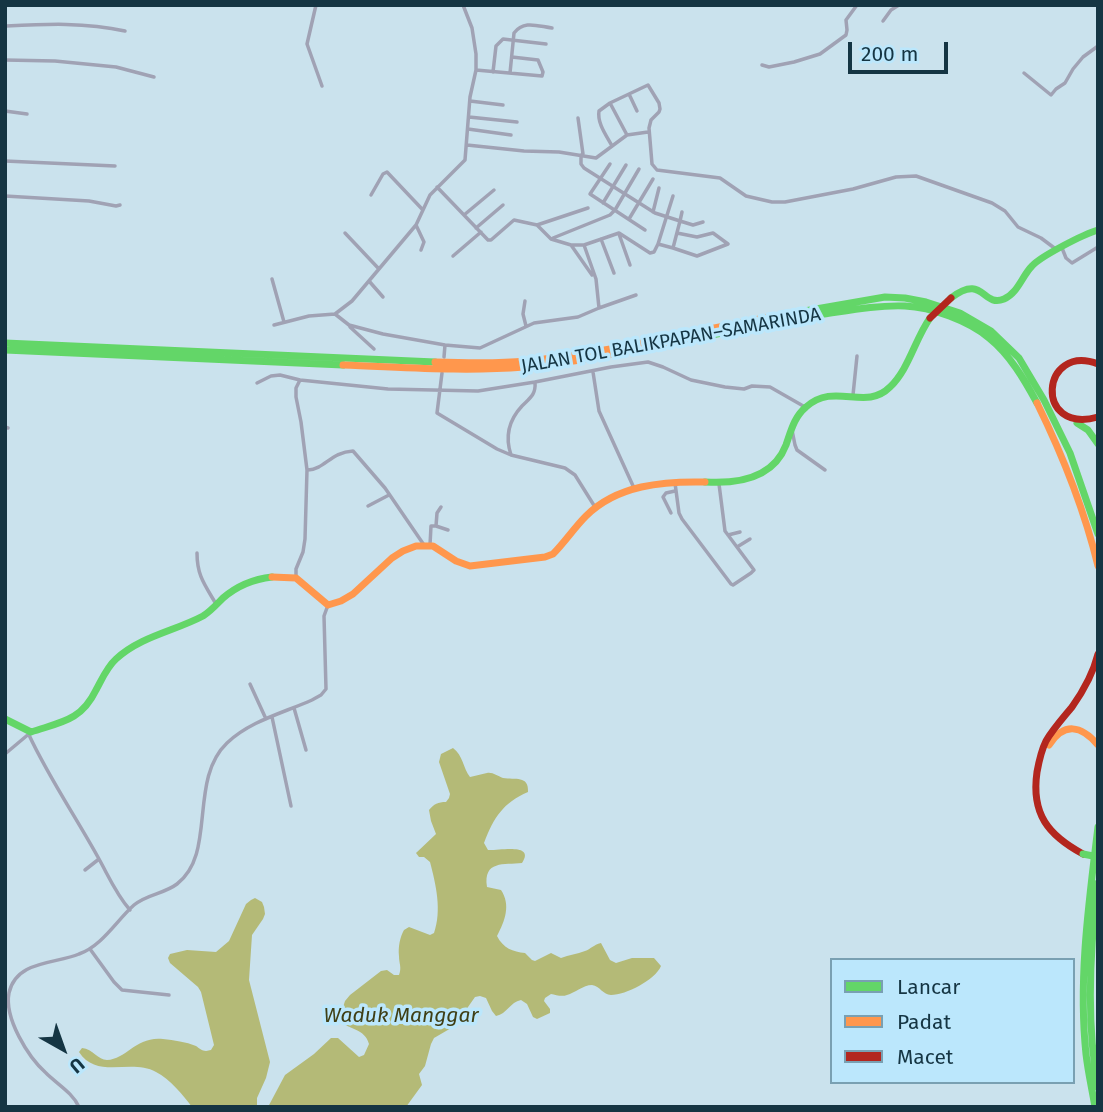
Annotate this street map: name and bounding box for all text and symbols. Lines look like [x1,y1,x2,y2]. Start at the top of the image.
scale bar [851,28,951,72]
text: 200 m [861,41,918,67]
street label: JALAN TOL BALIKPAPAN–SAMARINDA [519,303,823,379]
legend [830,958,1075,1084]
text: Lancar [897,974,960,1000]
water label: Waduk Manggar [324,1003,478,1029]
text: Padat [897,1009,951,1035]
north arrow [28,1014,98,1084]
text: Macet [897,1044,953,1070]
text: U [65,1053,89,1078]

